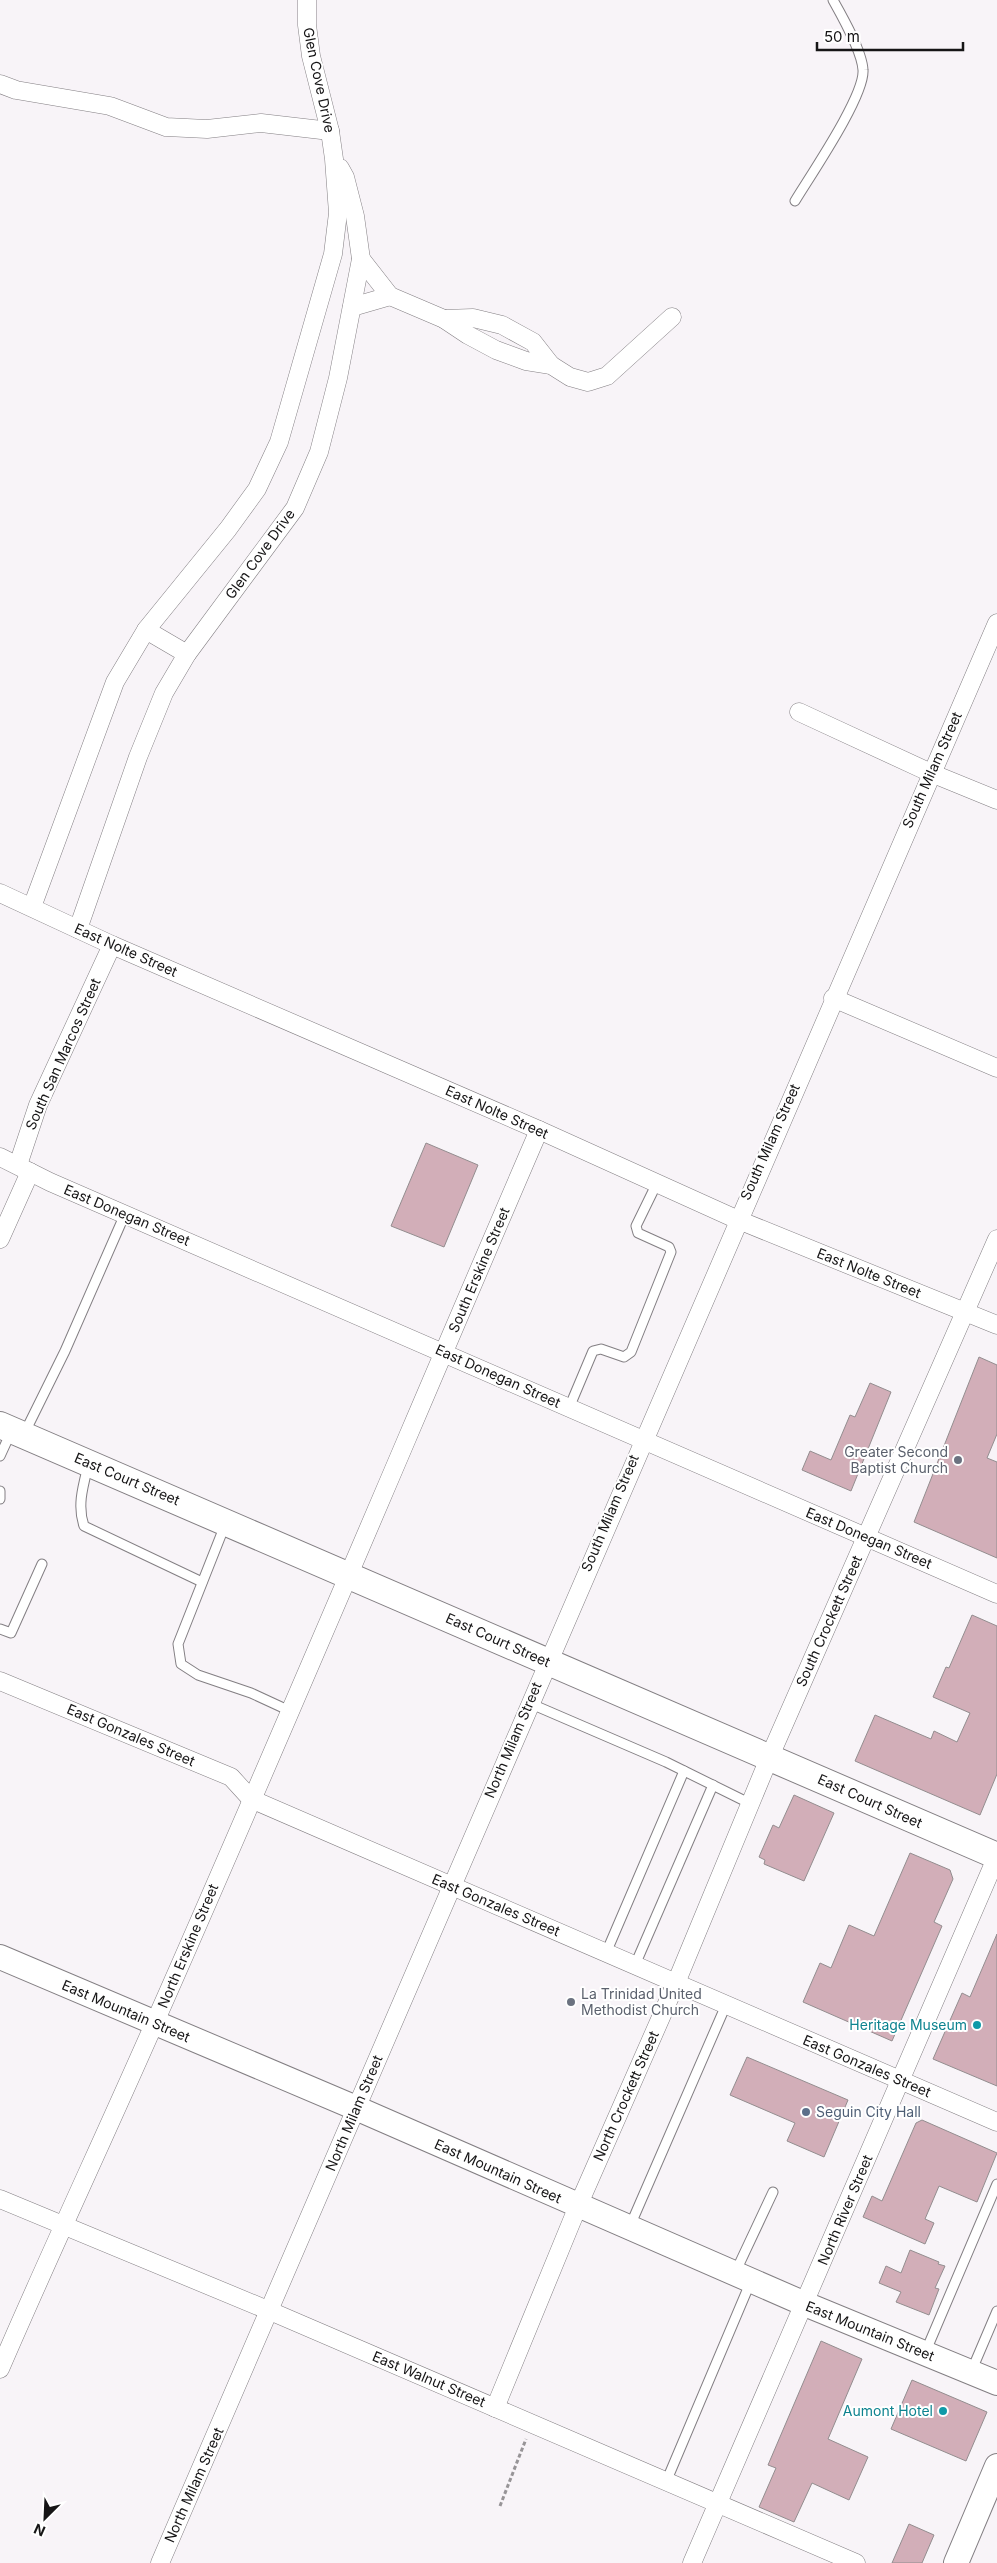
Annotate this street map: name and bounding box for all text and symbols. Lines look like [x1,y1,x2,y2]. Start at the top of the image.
scale bar [817,20,963,52]
street label: Glen Cove Drive [300,26,339,134]
text: 50 m [824,27,860,46]
street label: Glen Cove Drive [221,505,298,602]
street label: South Milam Street [898,709,965,831]
street label: East Nolte Street [72,919,181,980]
street label: South San Marcos Street [21,975,104,1132]
street label: East Nolte Street [443,1081,552,1142]
street label: South Milam Street [736,1081,803,1203]
street label: East Donegan Street [62,1180,193,1249]
street label: South Erskine Street [444,1204,513,1335]
street label: East Nolte Street [815,1244,924,1301]
street label: East Donegan Street [433,1340,564,1411]
place label: Greater Second Baptist Church [844,1443,948,1476]
street label: East Court Street [72,1449,183,1509]
street label: South Milam Street [577,1451,642,1574]
marker: Greater Second Baptist Church [952,1454,964,1466]
street label: East Donegan Street [804,1503,935,1572]
street label: South Crockett Street [792,1552,865,1689]
street label: East Court Street [443,1609,553,1670]
street label: North Milam Street [480,1679,545,1800]
street label: East Gonzales Street [65,1700,198,1769]
street label: East Court Street [815,1770,925,1831]
street label: East Gonzales Street [430,1870,563,1939]
street label: North Erskine Street [154,1881,222,2010]
street label: East Mountain Street [60,1976,193,2045]
place label: La Trinidad United Methodist Church [581,1985,702,2018]
marker: La Trinidad United Methodist Church [565,1996,577,2008]
place label: Heritage Museum [849,2016,967,2033]
marker: Heritage Museum [971,2019,983,2031]
street label: North Crockett Street [589,2028,662,2164]
street label: East Gonzales Street [801,2031,934,2100]
street label: North Milam Street [321,2052,386,2173]
place label: Seguin City Hall [816,2103,921,2120]
marker: Seguin City Hall [800,2106,812,2118]
street label: East Mountain Street [432,2135,565,2206]
street label: North River Street [814,2152,876,2267]
street label: East Mountain Street [803,2297,937,2364]
street label: East Walnut Street [370,2347,489,2410]
place label: Aumont Hotel [843,2402,933,2419]
marker: Aumont Hotel [937,2405,949,2417]
street label: North Milam Street [161,2424,227,2545]
north arrow [20,2493,70,2543]
text: N [31,2520,48,2540]

